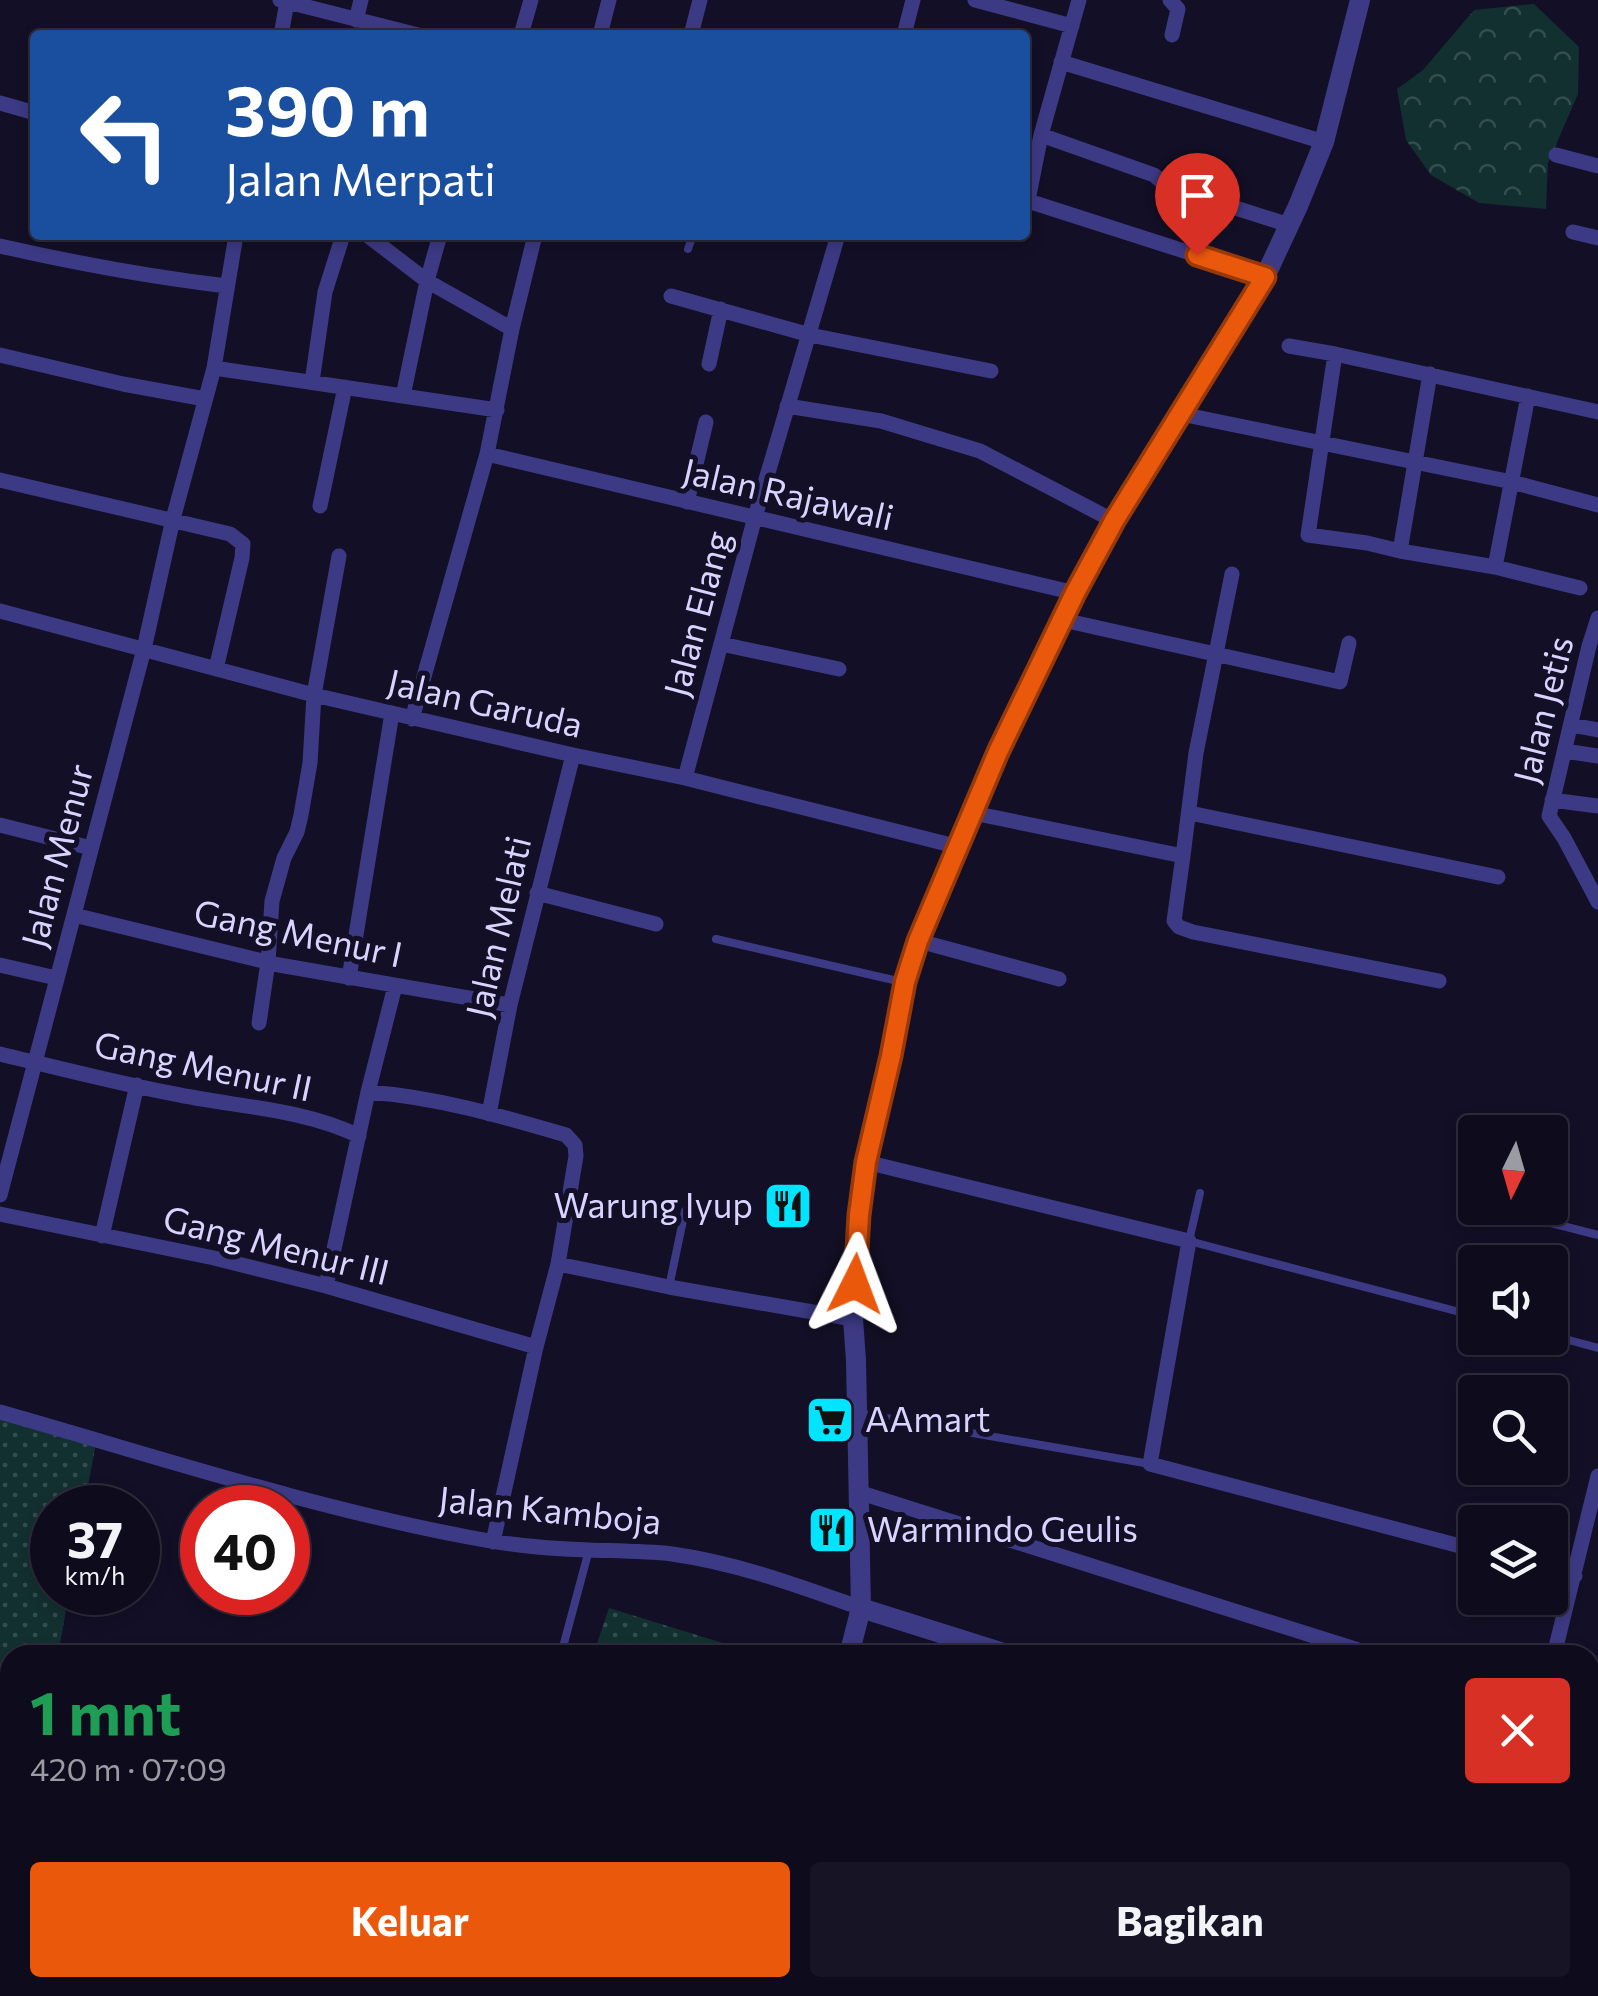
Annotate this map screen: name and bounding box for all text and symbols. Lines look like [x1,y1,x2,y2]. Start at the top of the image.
text: 390 m [225,65,430,150]
icon: left [60,70,190,200]
text: Jalan Merpati [225,150,496,205]
pin [1155,153,1240,256]
icon: arrive [1170,168,1225,223]
street label: Jalan Rajawali [679,447,898,538]
street label: Jalan Elang [653,526,738,701]
street label: Jalan Jetis [1503,631,1581,787]
street label: Jalan Garuda [384,658,587,745]
street label: Jalan Menur [11,759,101,952]
street label: Jalan Melati [455,832,538,1021]
street label: Gang Menur I [191,889,406,975]
street label: Gang Menur II [91,1021,316,1109]
north arrow [1458,1115,1568,1225]
map controls [1458,1115,1568,1615]
restaurant icon: Warung Iyup [762,1180,814,1232]
place label: Warung Iyup [553,1182,753,1225]
street label: Gang Menur III [159,1195,394,1292]
position arrow [803,1232,907,1336]
button: sound [1458,1245,1568,1355]
button: search [1458,1375,1568,1485]
supermarket icon: AAmart [804,1394,856,1446]
place label: AAmart [865,1396,990,1439]
street label: Jalan Kamboja [437,1475,664,1542]
speed limit sign: 40 [180,1485,310,1615]
restaurant icon: Warmindo Geulis [806,1504,858,1556]
button: layers [1458,1505,1568,1615]
place label: Warmindo Geulis [867,1506,1138,1549]
text: 37 [67,1507,123,1568]
text: km/h [65,1560,125,1590]
text: 1 mnt [30,1674,181,1747]
button: close [1465,1678,1570,1783]
text: 420 m · 07:09 [30,1748,227,1788]
button: Keluar [30,1862,790,1977]
button: Bagikan [810,1862,1570,1977]

